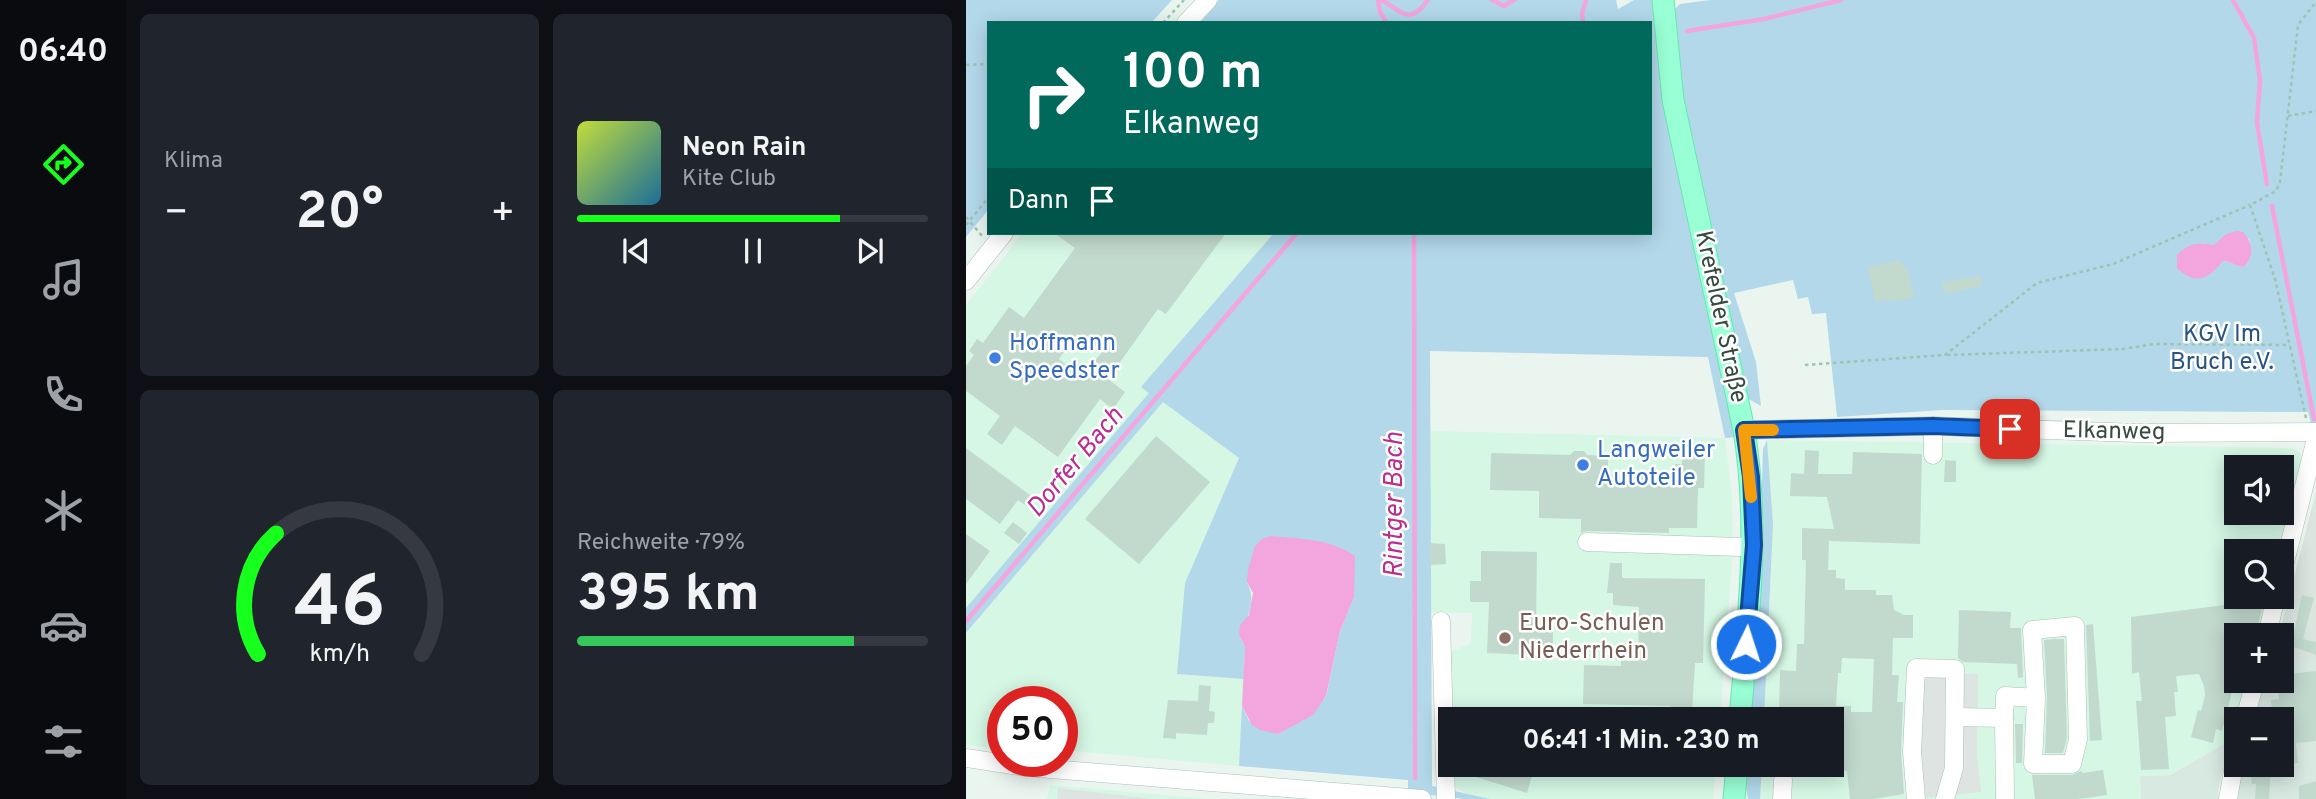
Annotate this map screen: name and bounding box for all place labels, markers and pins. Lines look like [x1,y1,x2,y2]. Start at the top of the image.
place label: Hoffmann Speedster [1009,329,1120,387]
marker: Hoffmann Speedster [987,350,1003,366]
pin [1980,399,2040,459]
place label: Langweiler Autoteile [1597,436,1715,494]
marker: Langweiler Autoteile [1575,457,1591,473]
place label: Euro-Schulen Niederrhein [1519,609,1665,667]
marker: Euro-Schulen Niederrhein [1497,630,1513,646]

